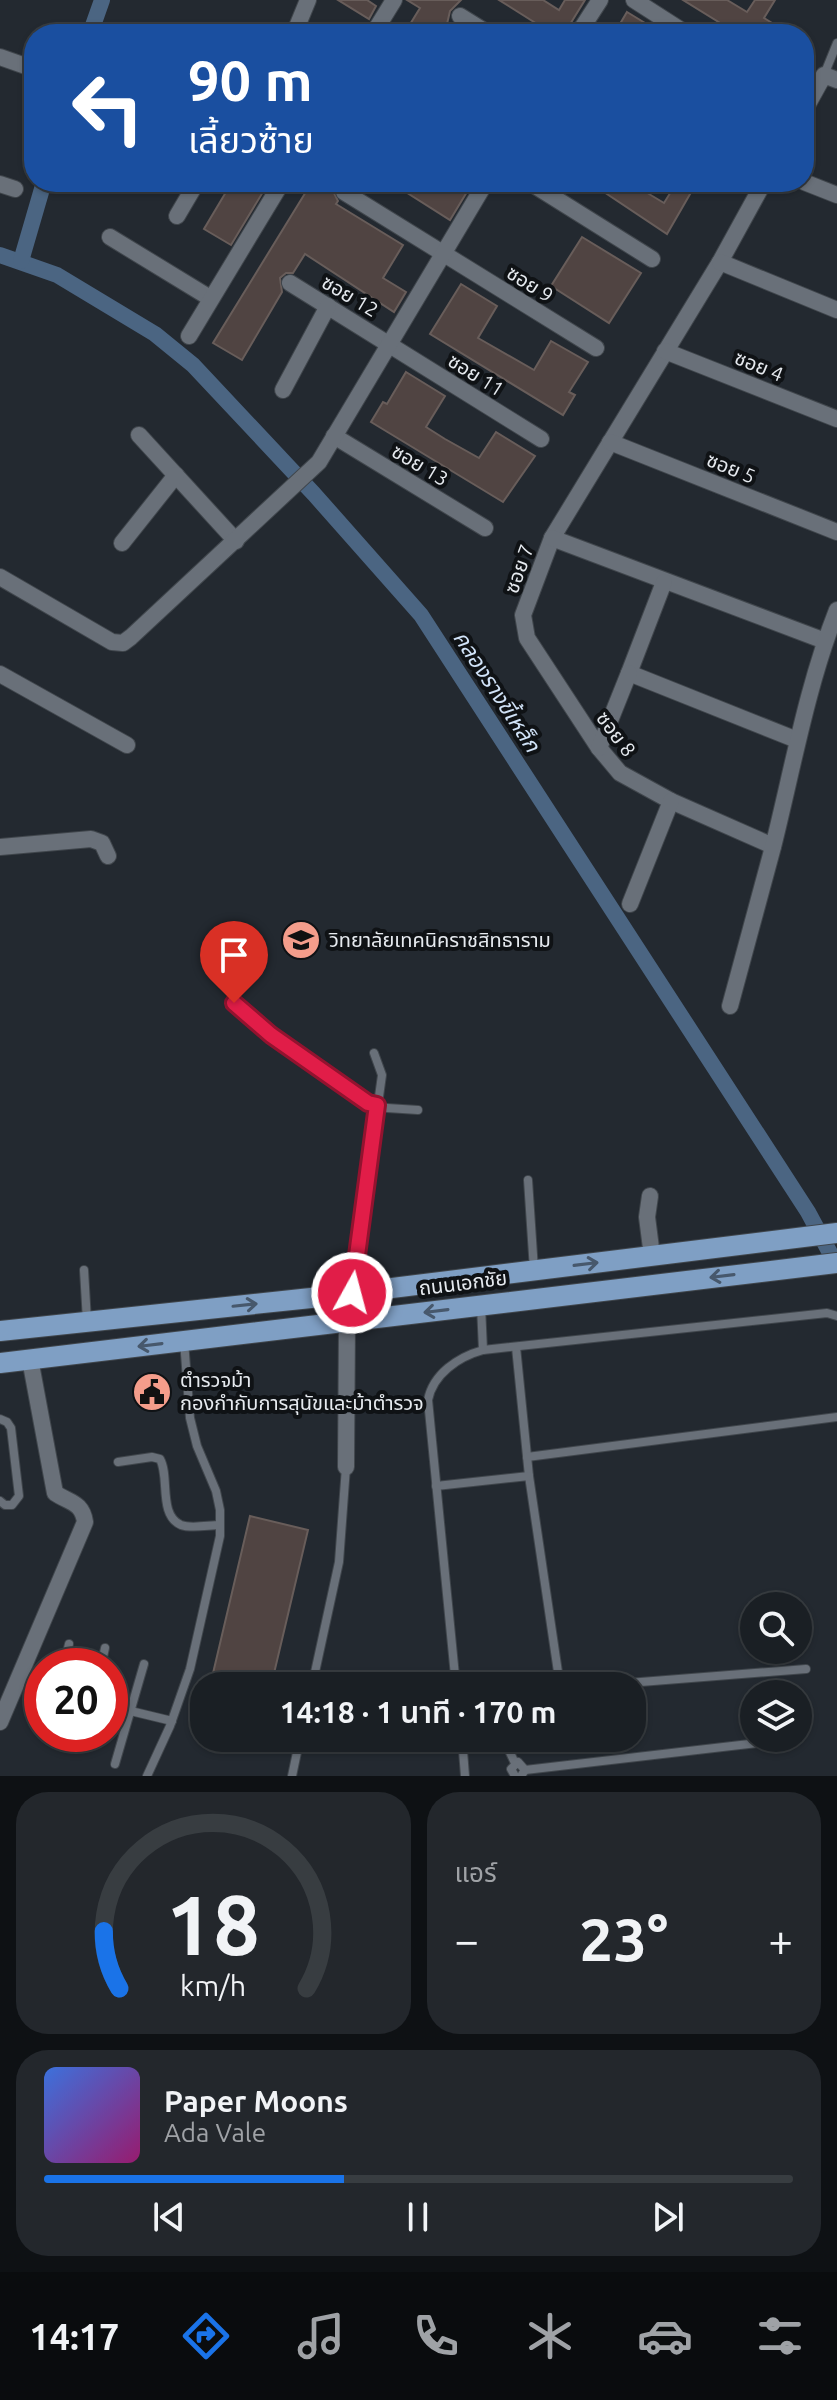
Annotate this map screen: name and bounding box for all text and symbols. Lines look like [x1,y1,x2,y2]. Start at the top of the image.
text: 90 m [188,49,313,112]
icon: left [56,56,160,160]
text: เลี้ยวซ้าย [188,119,314,160]
street label: ซอย 9 [503,260,558,307]
street label: ซอย 12 [318,270,383,321]
street label: ซอย 4 [732,345,787,386]
street label: ซอย 11 [444,348,508,401]
street label: ซอย 13 [388,439,453,490]
street label: ซอย 5 [704,447,759,488]
street label: ซอย 7 [499,541,538,596]
water label: คลองรางขี้เหล็ก [449,624,548,757]
street label: ซอย 8 [592,707,641,761]
school or university icon: วิทยาลัยเทคนิคราชสิทธาราม [280,919,322,961]
pin [200,921,268,1003]
place label: วิทยาลัยเทคนิคราชสิทธาราม [328,928,551,951]
icon: arrive [212,933,256,977]
position arrow [310,1251,394,1335]
one-way arrow [573,1256,598,1271]
street label: ถนนเอกชัย [418,1266,508,1299]
one-way arrow [709,1269,735,1284]
one-way arrow [231,1298,258,1313]
one-way arrow [423,1303,449,1318]
one-way arrow [137,1337,163,1352]
place label: ตำรวจม้า กองกำกับการสุนัขและม้าตำรวจ [180,1368,424,1415]
public building icon: ตำรวจม้า กองกำกับการสุนัขและม้าตำรวจ [131,1371,173,1413]
map controls [740,1592,812,1752]
button: search [740,1592,812,1664]
speed limit sign: 20 [24,1648,128,1752]
button: layers [740,1680,812,1752]
text: 14:18 · 1 นาที · 170 m [280,1695,556,1729]
text: แอร์ [455,1858,497,1887]
text: 18 [166,1877,260,1971]
text: 23° [579,1905,668,1972]
text: − [455,1915,479,1964]
text: + [768,1915,793,1964]
text: km/h [180,1969,246,2001]
text: Paper Moons [164,2084,348,2118]
text: Ada Vale [164,2118,266,2147]
icon: previous [147,2195,191,2239]
icon: pause [396,2195,440,2239]
icon: next [646,2195,690,2239]
icon: directions [178,2308,234,2364]
icon: music [293,2308,349,2364]
icon: phone [408,2308,464,2364]
icon: climate [522,2308,578,2364]
icon: car [637,2308,693,2364]
icon: filters [752,2308,808,2364]
text: 14:17 [29,2316,119,2357]

